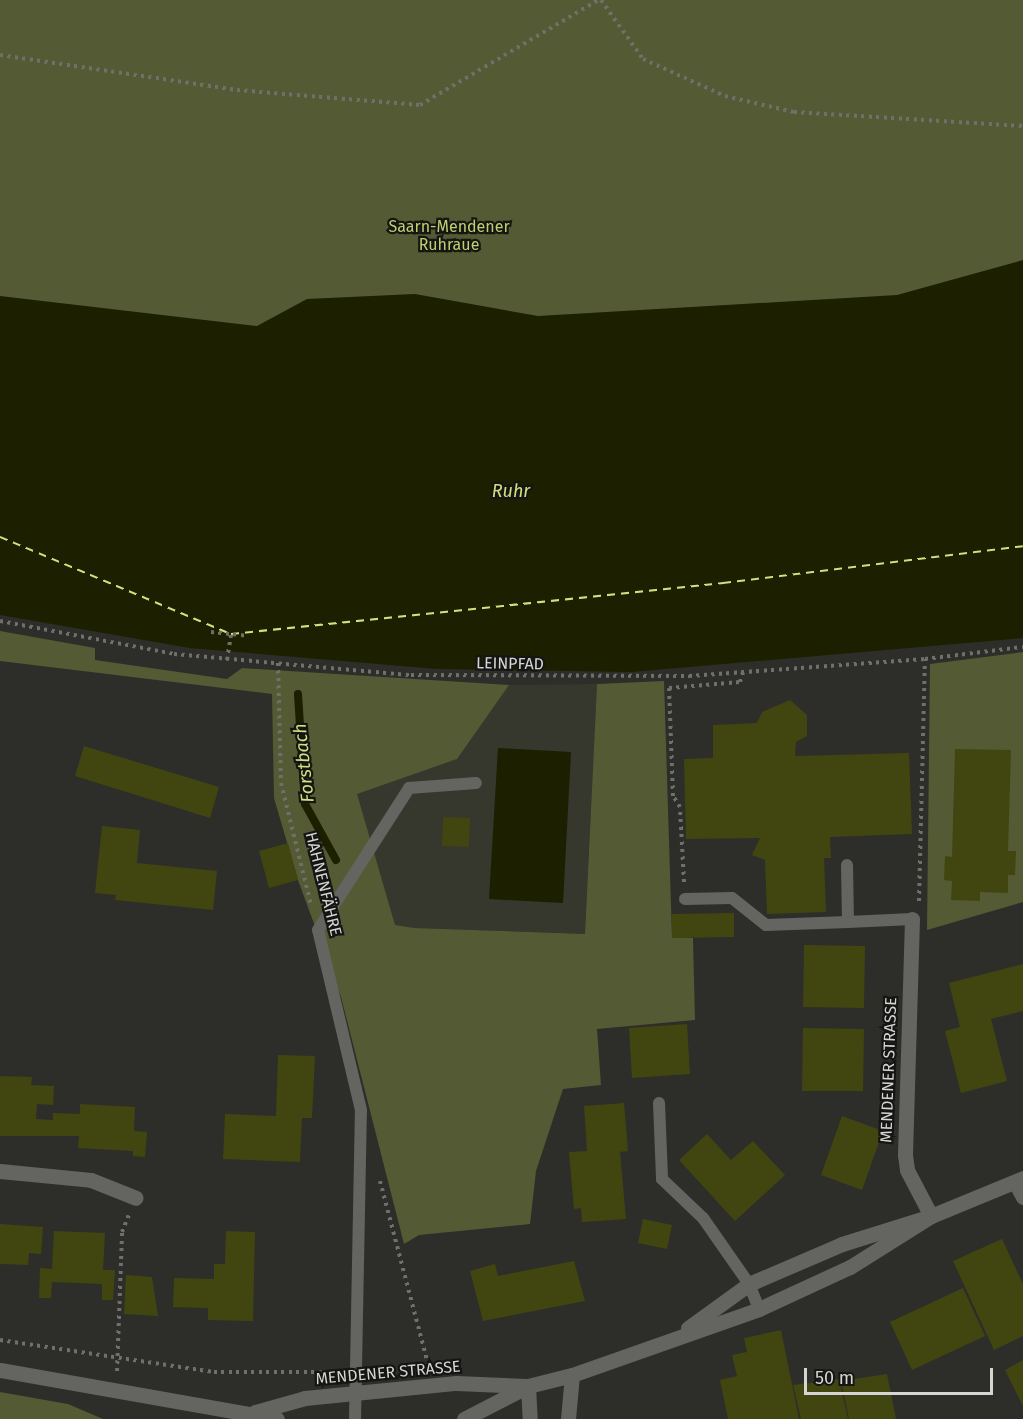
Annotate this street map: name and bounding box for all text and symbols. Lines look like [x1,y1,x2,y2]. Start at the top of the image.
park label: Saarn-Mendener Ruhraue [388,217,510,255]
water label: Ruhr [492,480,530,502]
street label: LEINPFAD [476,654,544,674]
water label: Forstbach [289,722,319,804]
street label: HAHNENFÄHRE [301,830,345,938]
street label: MENDENER STRASSE [877,997,901,1143]
scale bar [807,1356,996,1394]
street label: MENDENER STRASSE [315,1357,461,1389]
text: 50 m [815,1367,854,1389]

